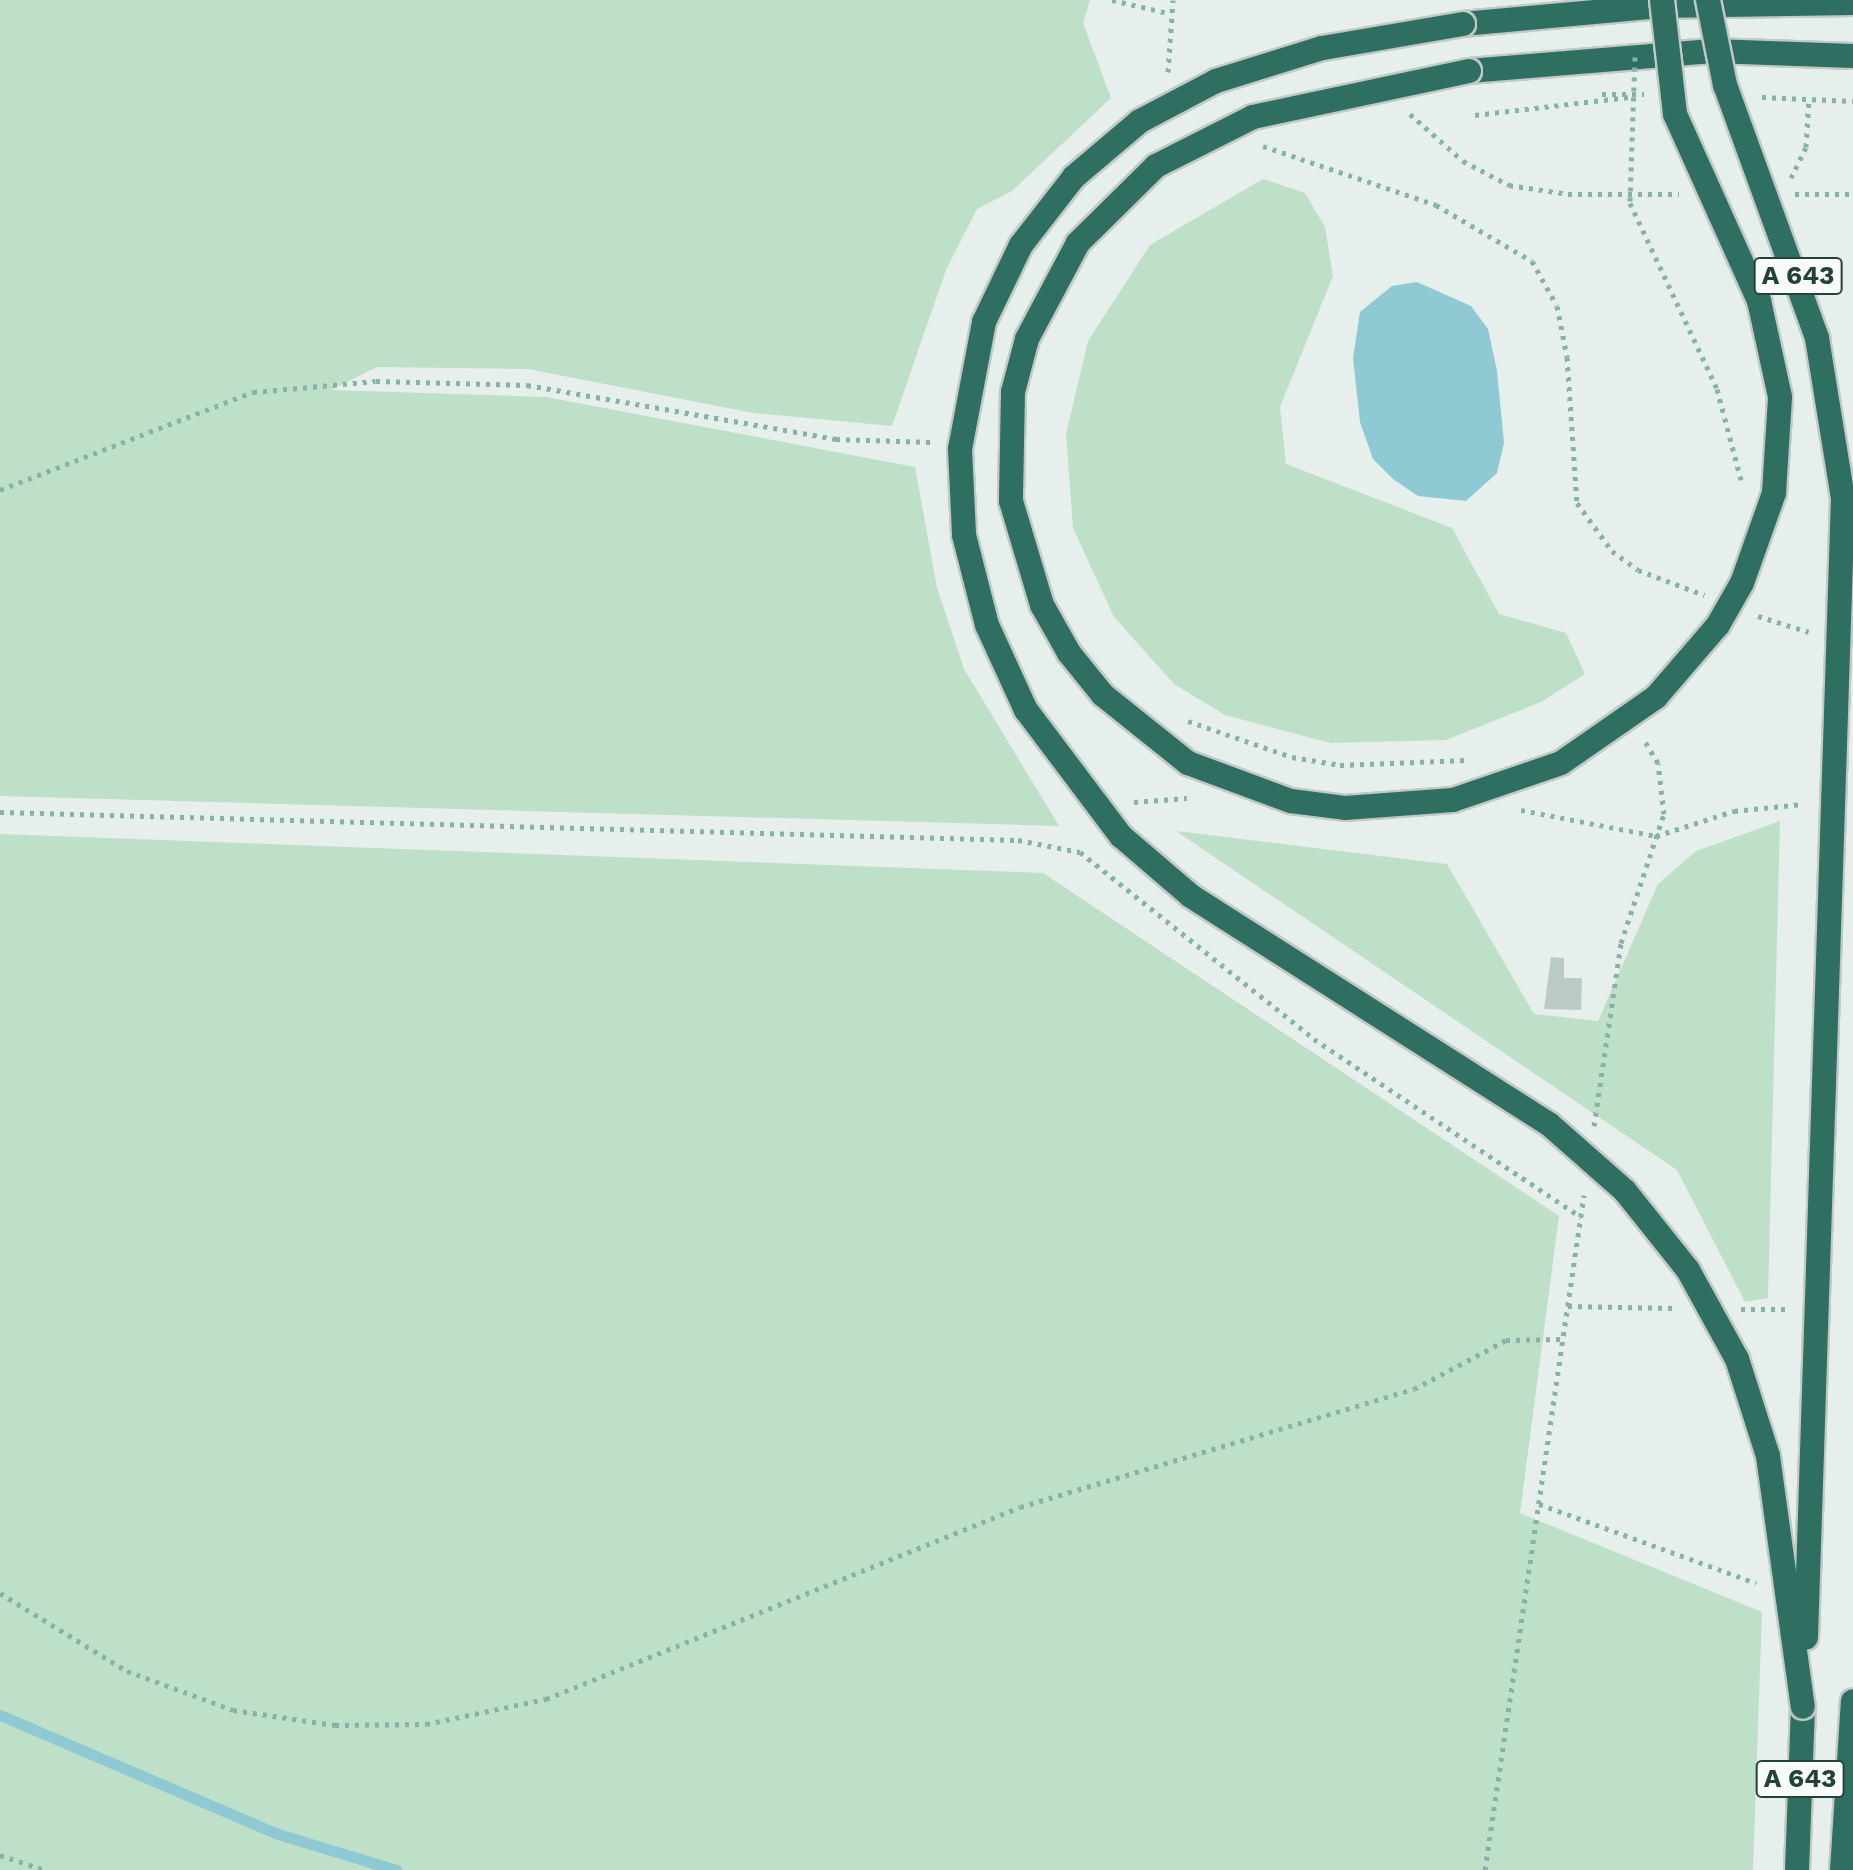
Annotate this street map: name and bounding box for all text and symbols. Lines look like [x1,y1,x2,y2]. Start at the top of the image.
road number: A 643 [1752,254,1844,298]
road number: A 643 [1754,1757,1846,1801]

